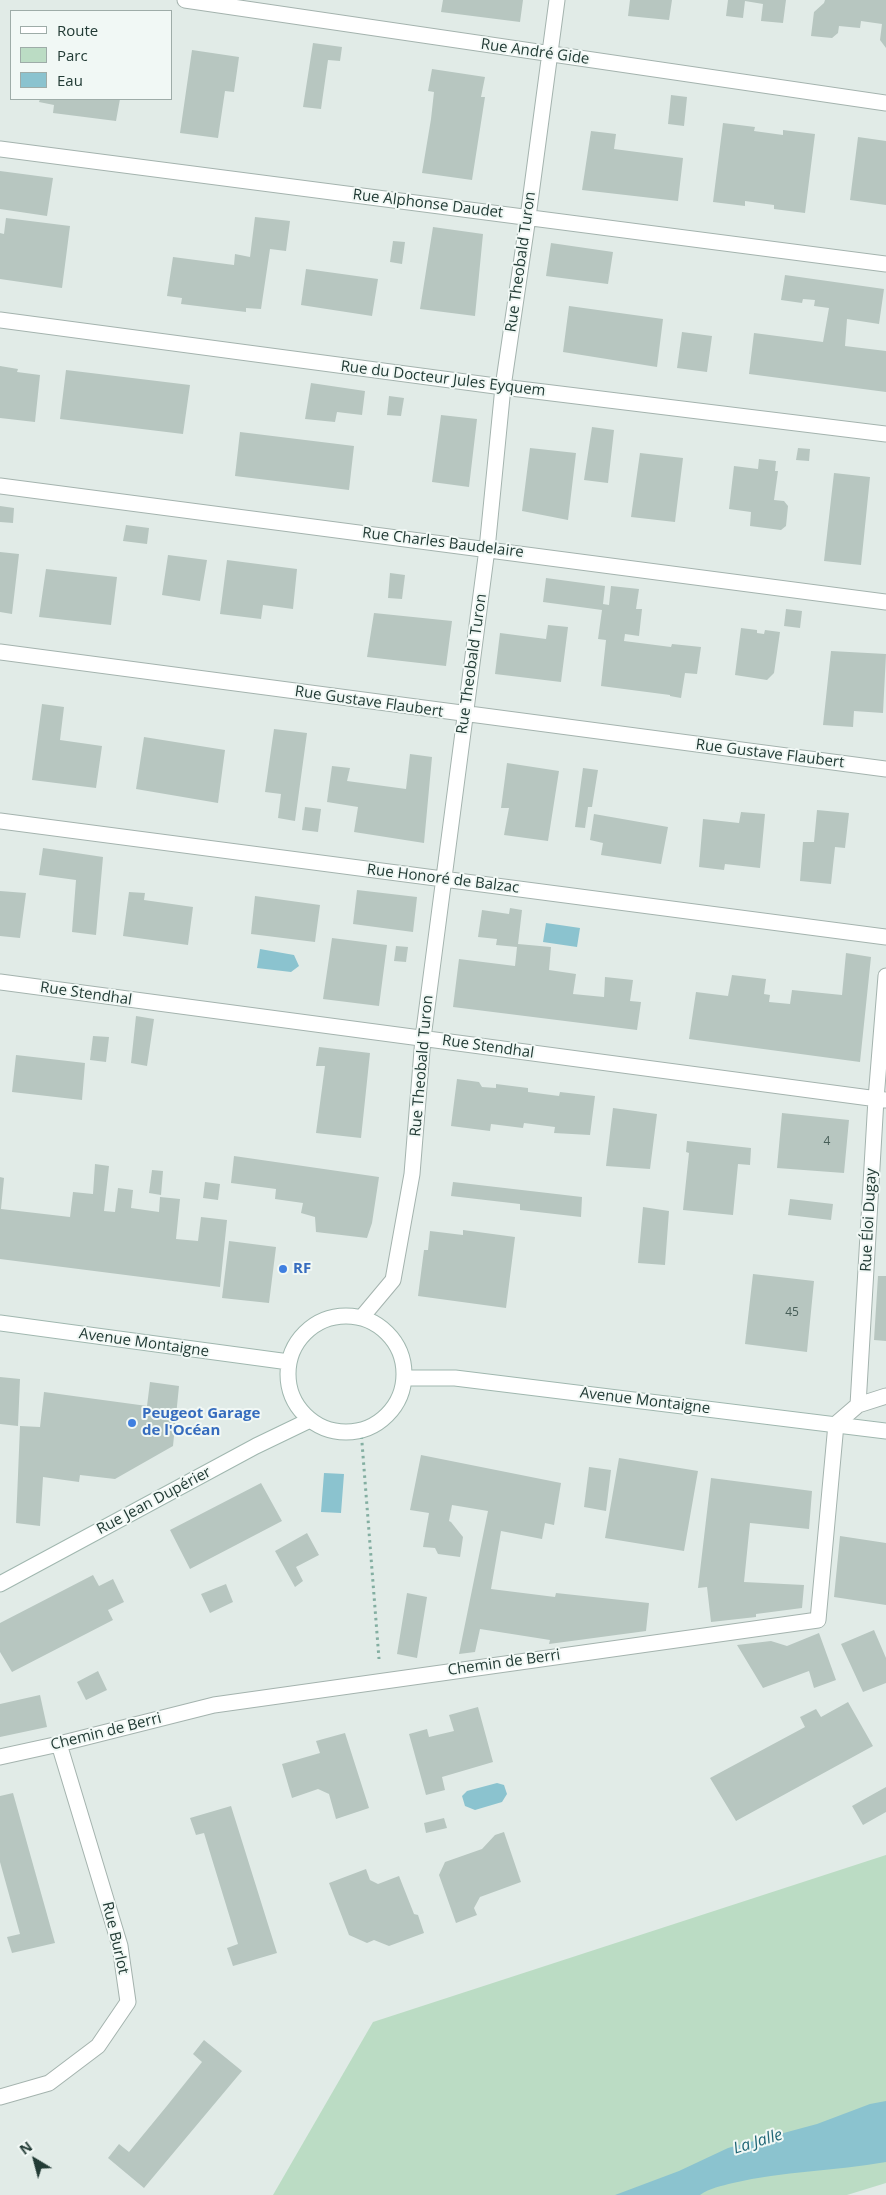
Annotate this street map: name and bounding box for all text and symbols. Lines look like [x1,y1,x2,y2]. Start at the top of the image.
legend [10,10,172,100]
text: Route [57,20,98,40]
street label: Rue André Gide [480,35,590,69]
text: Parc [57,45,88,65]
text: Eau [57,70,83,90]
street label: Rue Alphonse Daudet [352,186,504,222]
street label: Rue Theobald Turon [502,191,540,333]
street label: Rue du Docteur Jules Eyquem [340,358,546,400]
street label: Rue Charles Baudelaire [361,524,525,562]
street label: Rue Theobald Turon [453,593,491,735]
street label: Rue Gustave Flaubert [294,683,444,721]
street label: Rue Gustave Flaubert [695,736,845,772]
street label: Rue Honoré de Balzac [366,861,520,897]
street label: Rue Stendhal [39,979,133,1009]
street label: Rue Theobald Turon [407,995,437,1137]
street label: Rue Stendhal [441,1032,535,1062]
house number: 4 [824,1135,830,1149]
street label: Rue Éloi Dugay [857,1168,881,1272]
place label: RF [293,1260,311,1278]
marker: RF [277,1263,289,1275]
house number: 45 [785,1306,799,1320]
street label: Avenue Montaigne [78,1325,210,1361]
street label: Avenue Montaigne [579,1384,711,1418]
place label: Peugeot Garage de l'Océan [142,1405,260,1440]
marker: Peugeot Garage de l'Océan [126,1417,138,1429]
street label: Rue Jean Dupérier [94,1463,214,1539]
street label: Chemin de Berri [447,1646,561,1680]
street label: Chemin de Berri [49,1710,163,1754]
street label: Rue Burlot [98,1900,132,1976]
water label: La Jalle [731,2125,785,2159]
north arrow [10,2135,60,2185]
text: N [15,2137,36,2159]

